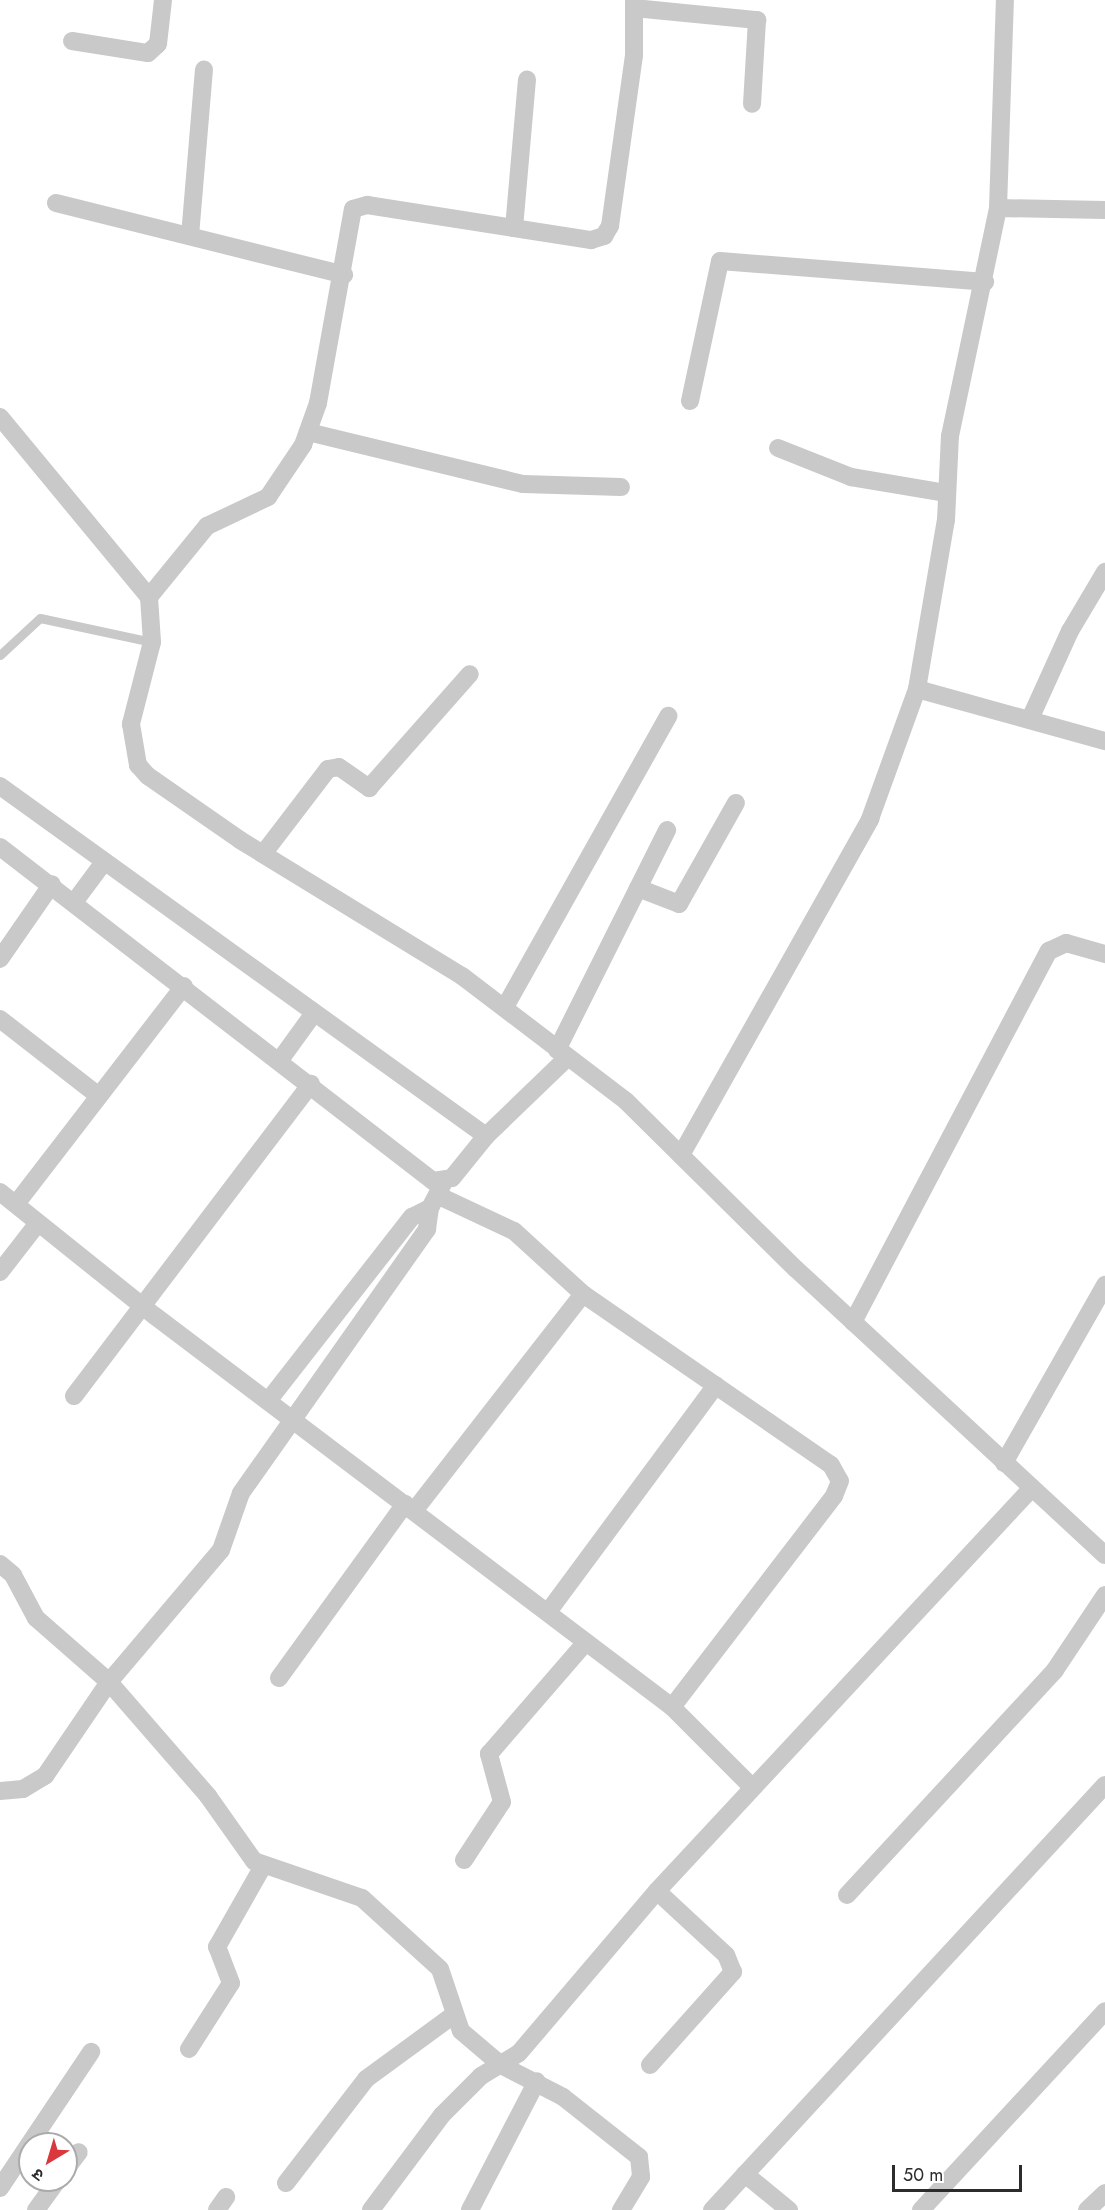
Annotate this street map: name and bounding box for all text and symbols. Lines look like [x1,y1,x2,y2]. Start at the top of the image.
north arrow [18,2132,78,2192]
scale bar [895,2153,1026,2191]
text: 50 m [903,2162,943,2188]
text: उ [27,2163,49,2187]

